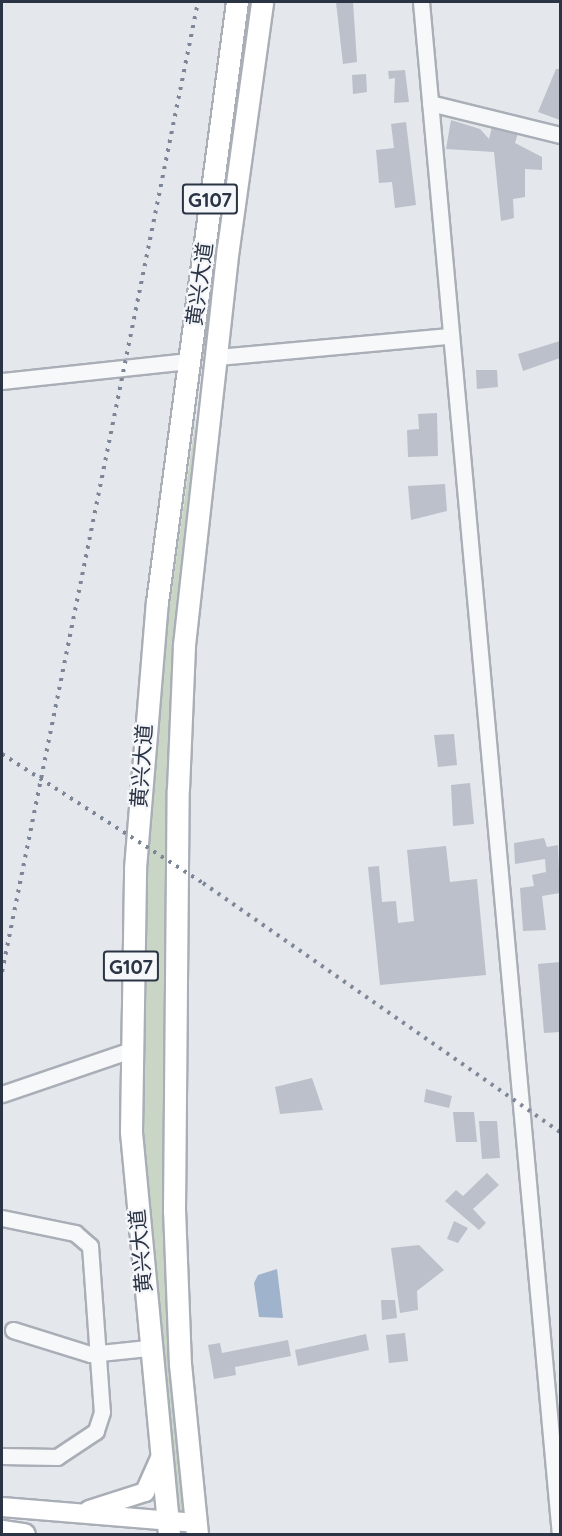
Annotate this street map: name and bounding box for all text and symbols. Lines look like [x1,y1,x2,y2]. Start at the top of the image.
road number: G107 [182,182,238,216]
street label: 黄兴大道 [181,241,217,327]
street label: 黄兴大道 [126,723,156,809]
road number: G107 [102,949,160,983]
street label: 黄兴大道 [124,1208,156,1294]

